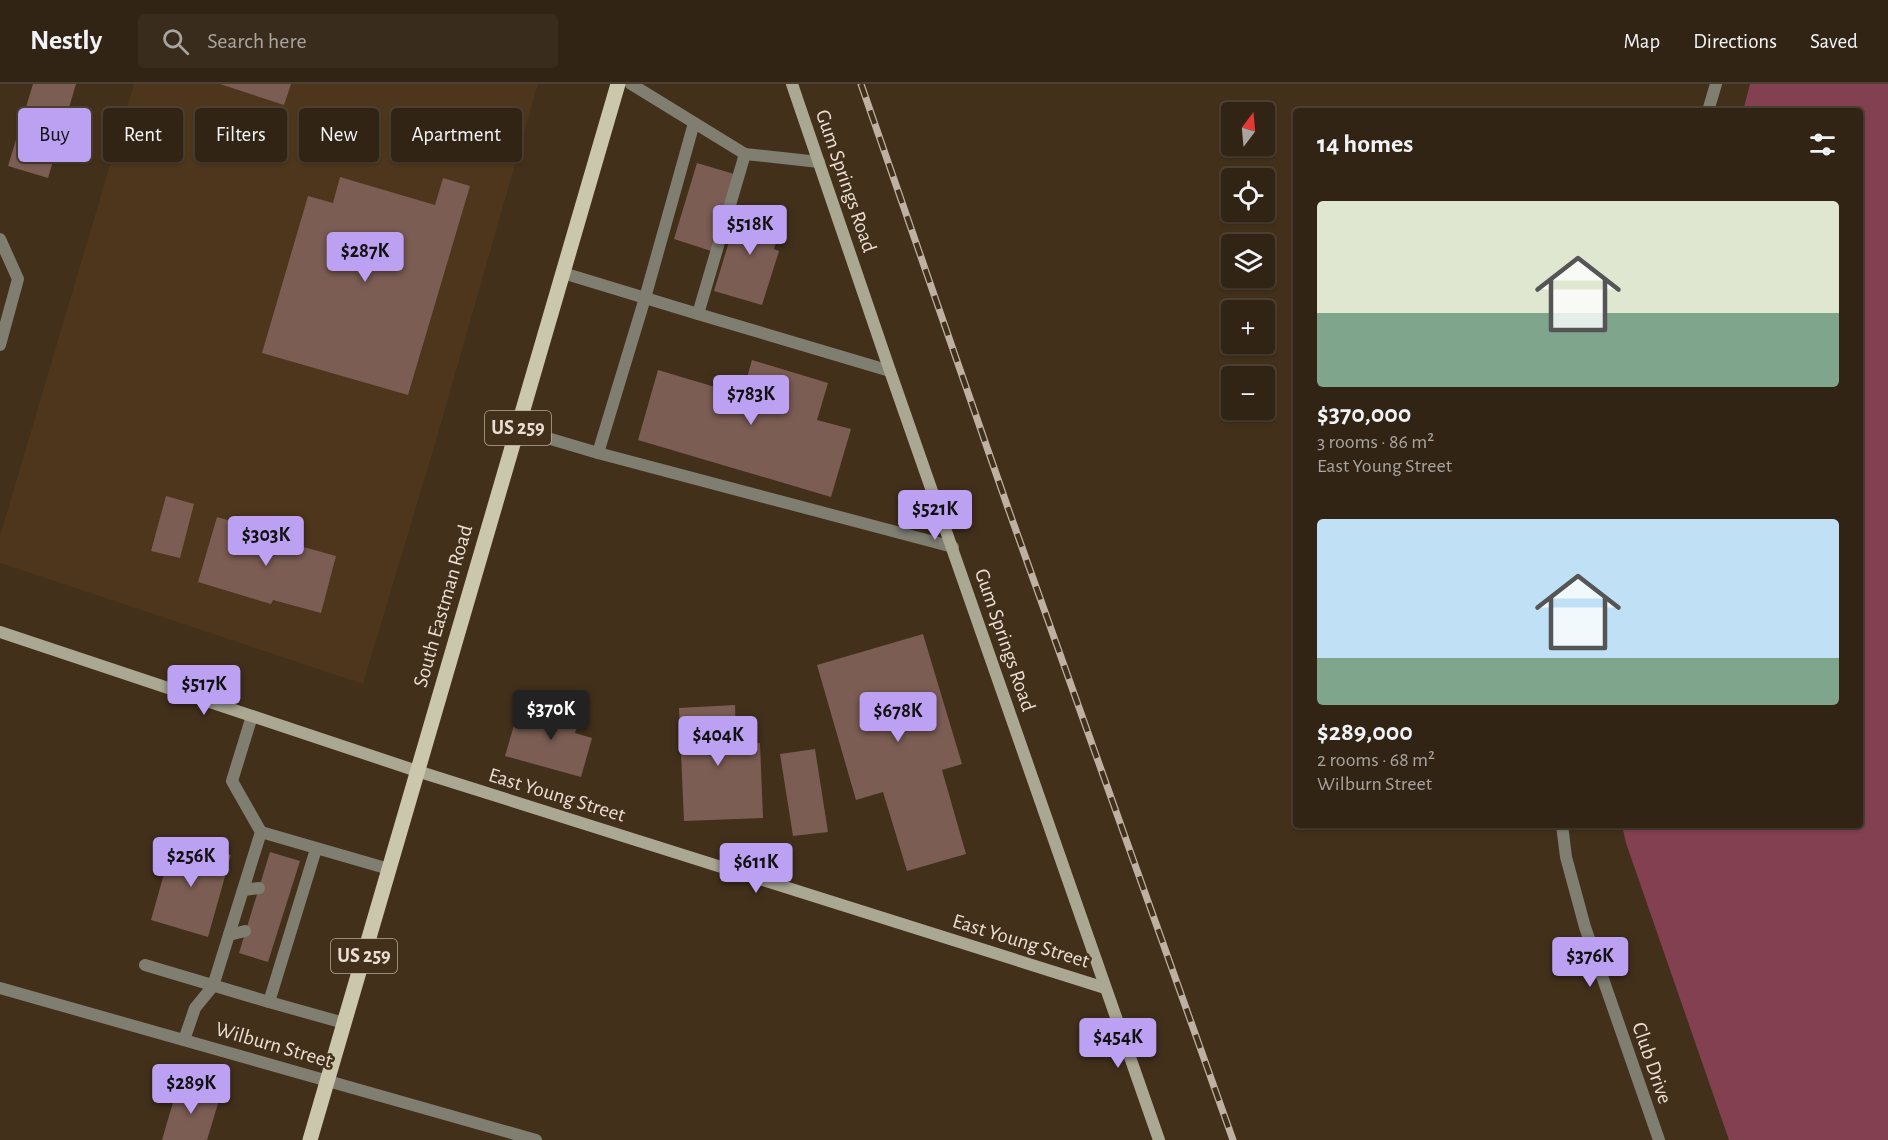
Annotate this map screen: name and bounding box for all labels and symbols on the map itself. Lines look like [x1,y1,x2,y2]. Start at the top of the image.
north arrow [1221,102,1275,156]
street label: Gum Springs Road [812,107,880,255]
pin: $518K [708,205,792,256]
pin: $287K [323,232,407,283]
pin: $783K [709,375,793,426]
road number: US 259 [485,411,551,445]
pin: $521K [893,490,977,541]
pin: $303K [224,516,308,567]
street label: South Eastman Road [410,522,476,690]
street label: Gum Springs Road [971,566,1039,714]
pin: $517K [162,665,246,716]
pin: $370K [509,690,593,741]
pin: $678K [856,692,940,743]
pin: $404K [676,716,760,767]
street label: East Young Street [486,764,628,826]
pin: $256K [149,837,233,888]
pin: $611K [714,843,798,894]
street label: East Young Street [950,910,1092,972]
pin: $376K [1548,937,1632,988]
road number: US 259 [331,939,397,973]
street label: Wilburn Street [213,1018,335,1072]
pin: $454K [1076,1018,1160,1069]
street label: Club Drive [1628,1020,1676,1106]
pin: $289K [149,1064,233,1115]

